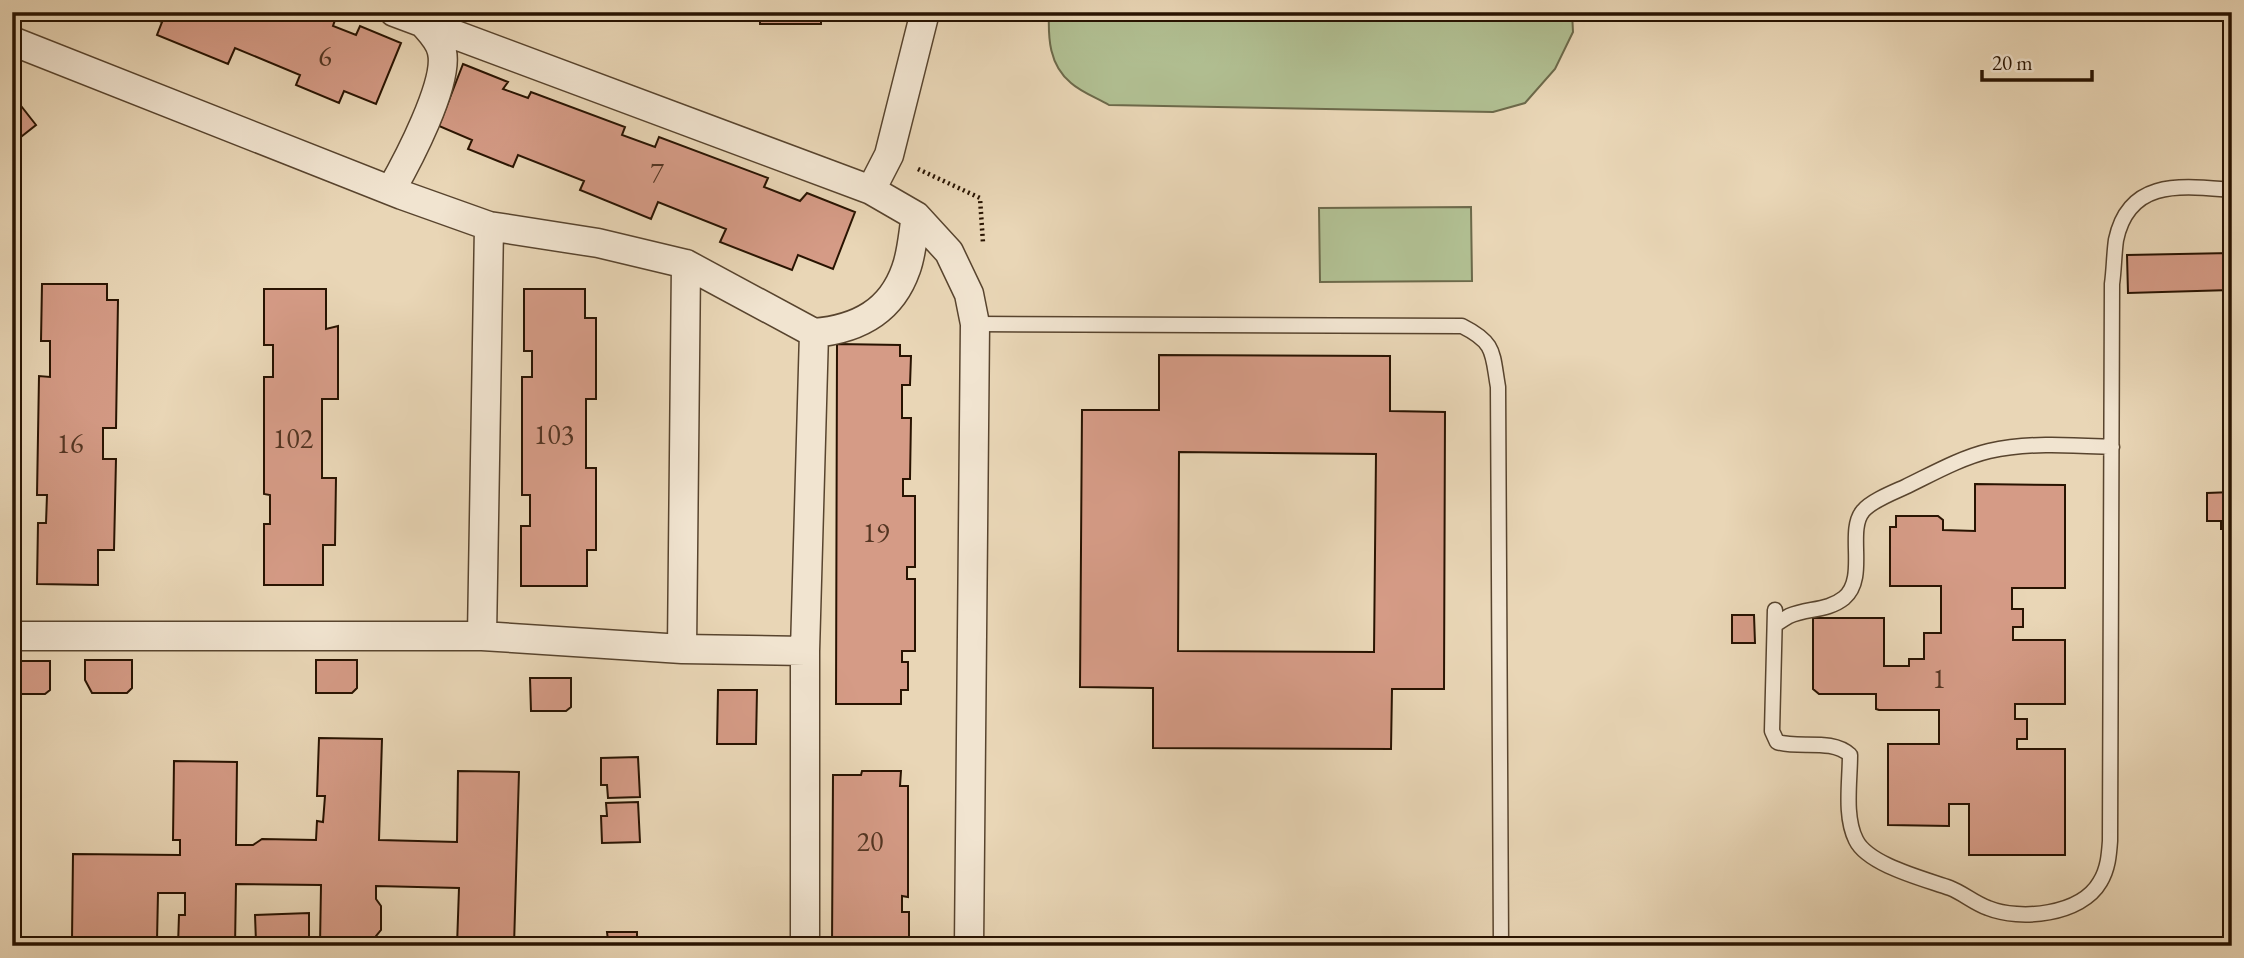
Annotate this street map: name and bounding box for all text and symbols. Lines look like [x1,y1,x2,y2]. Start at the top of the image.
house number: 6 [318,38,332,74]
scale bar [1982,38,2092,82]
text: 20 m [1992,49,2033,76]
house number: 7 [650,154,664,190]
house number: 103 [534,416,574,452]
house number: 102 [273,420,314,456]
house number: 16 [57,425,83,461]
house number: 19 [863,514,889,550]
house number: 1 [1932,660,1946,696]
house number: 20 [857,823,883,859]

